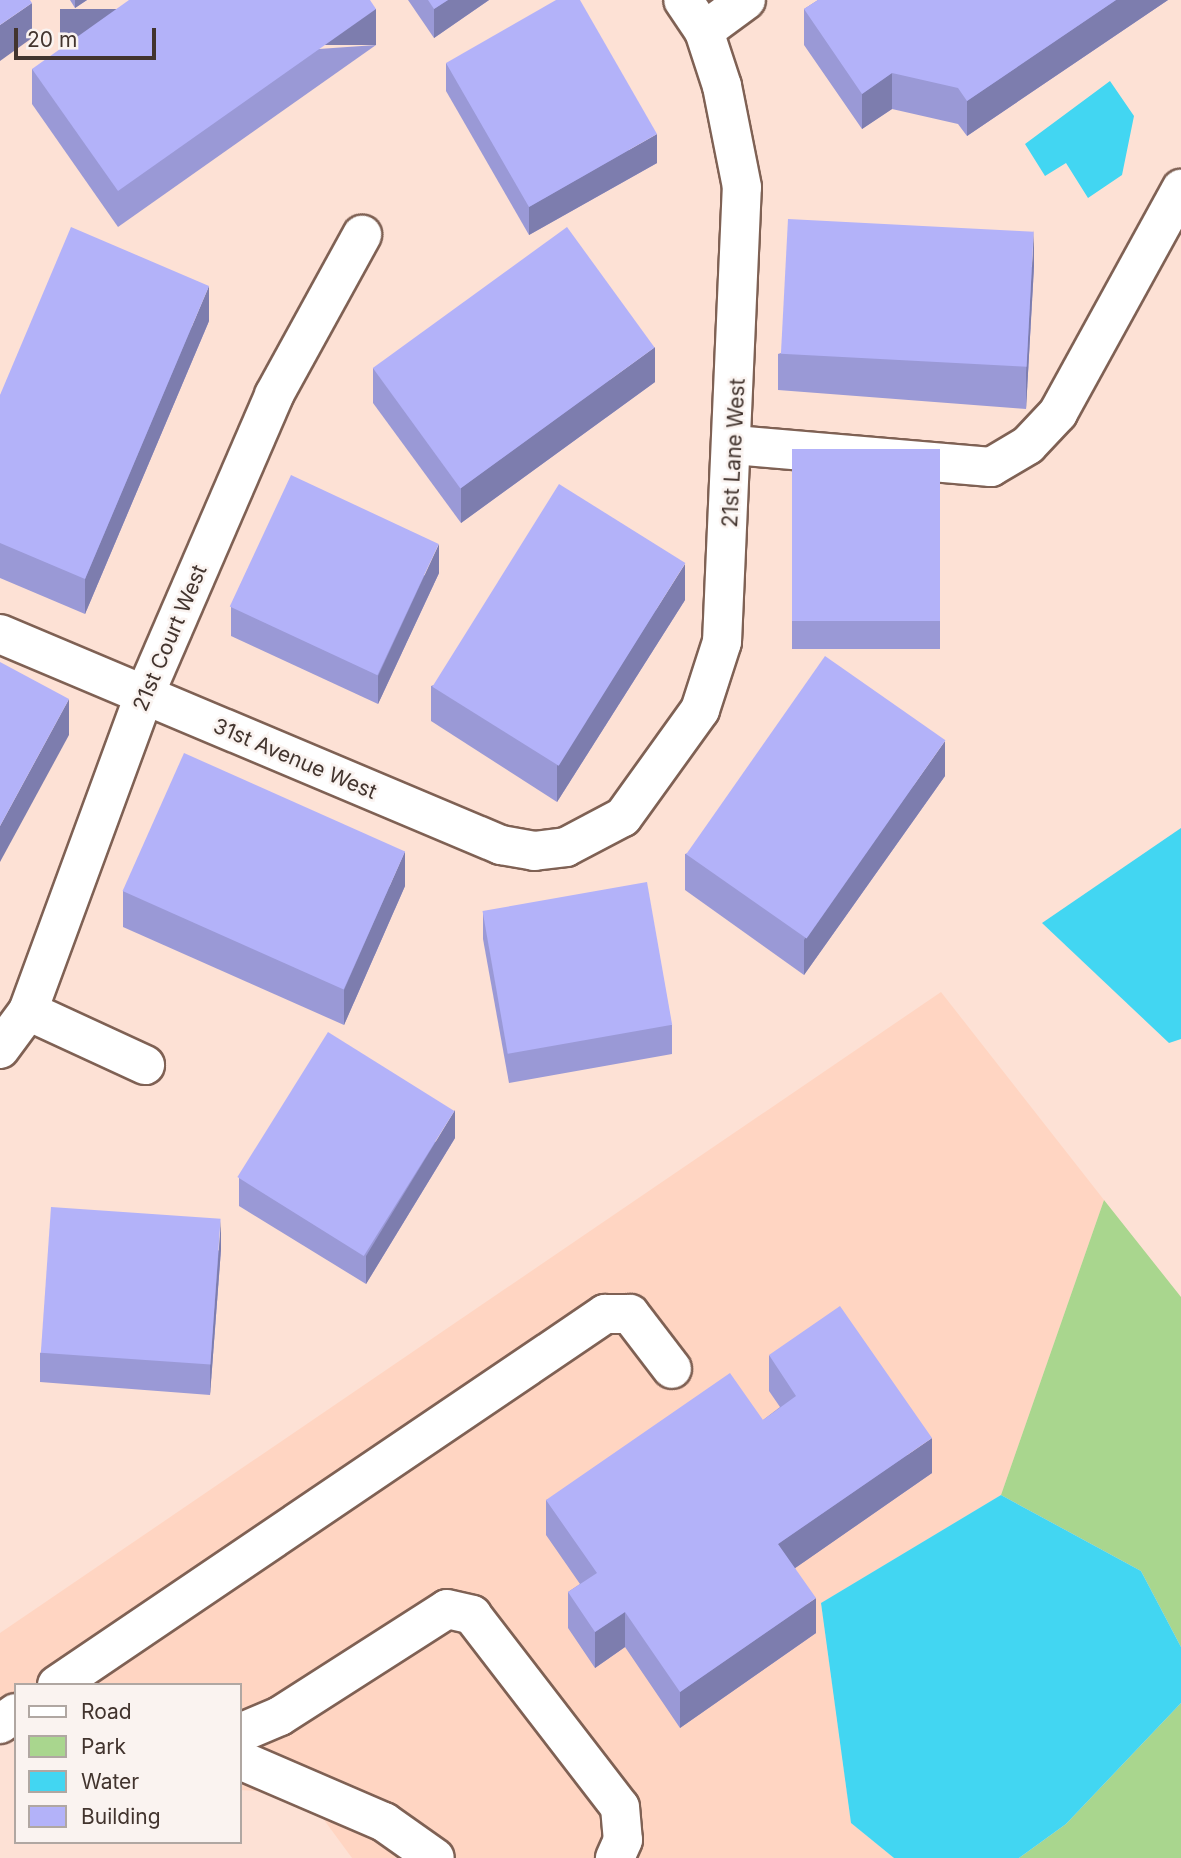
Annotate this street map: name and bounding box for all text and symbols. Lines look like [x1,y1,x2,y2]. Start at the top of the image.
scale bar [18,14,159,58]
text: 20 m [27,27,77,52]
street label: 21st Lane West [718,378,750,528]
street label: 21st Court West [128,561,212,715]
street label: 31st Avenue West [210,713,380,805]
legend [14,1683,242,1844]
text: Road [81,1699,132,1724]
text: Park [81,1734,126,1759]
text: Water [81,1769,139,1794]
text: Building [81,1804,161,1829]

